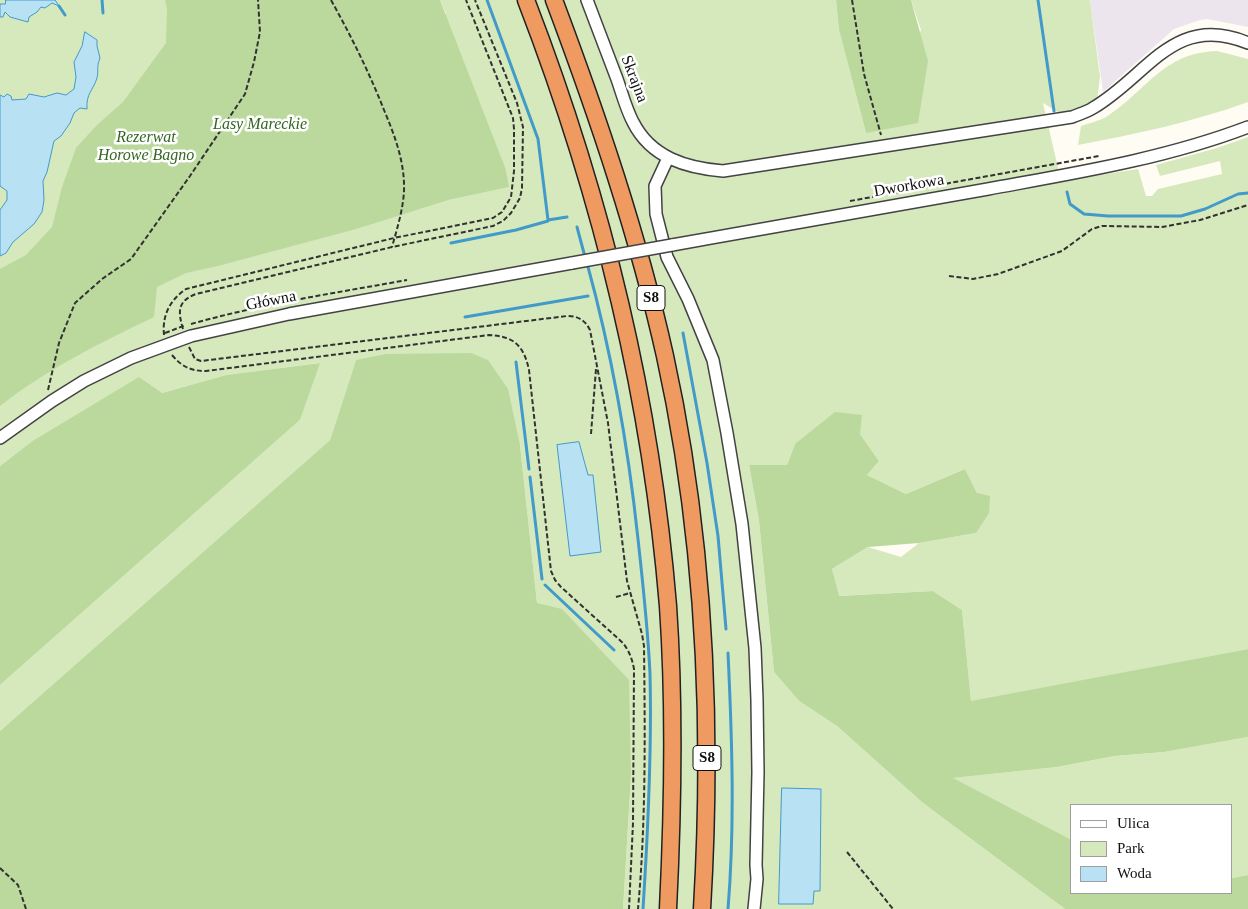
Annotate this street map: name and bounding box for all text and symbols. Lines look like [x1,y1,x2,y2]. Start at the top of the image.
street label: Skrajna [616,53,652,105]
park label: Lasy Mareckie [213,115,307,135]
park label: Rezerwat Horowe Bagno [98,128,194,166]
street label: Dworkowa [872,170,946,202]
road number: S8 [637,286,665,310]
street label: Główna [244,287,298,315]
road number: S8 [693,746,721,770]
legend [1070,804,1233,894]
text: Ulica [1117,815,1149,831]
text: Park [1117,840,1145,856]
text: Woda [1117,865,1152,881]

